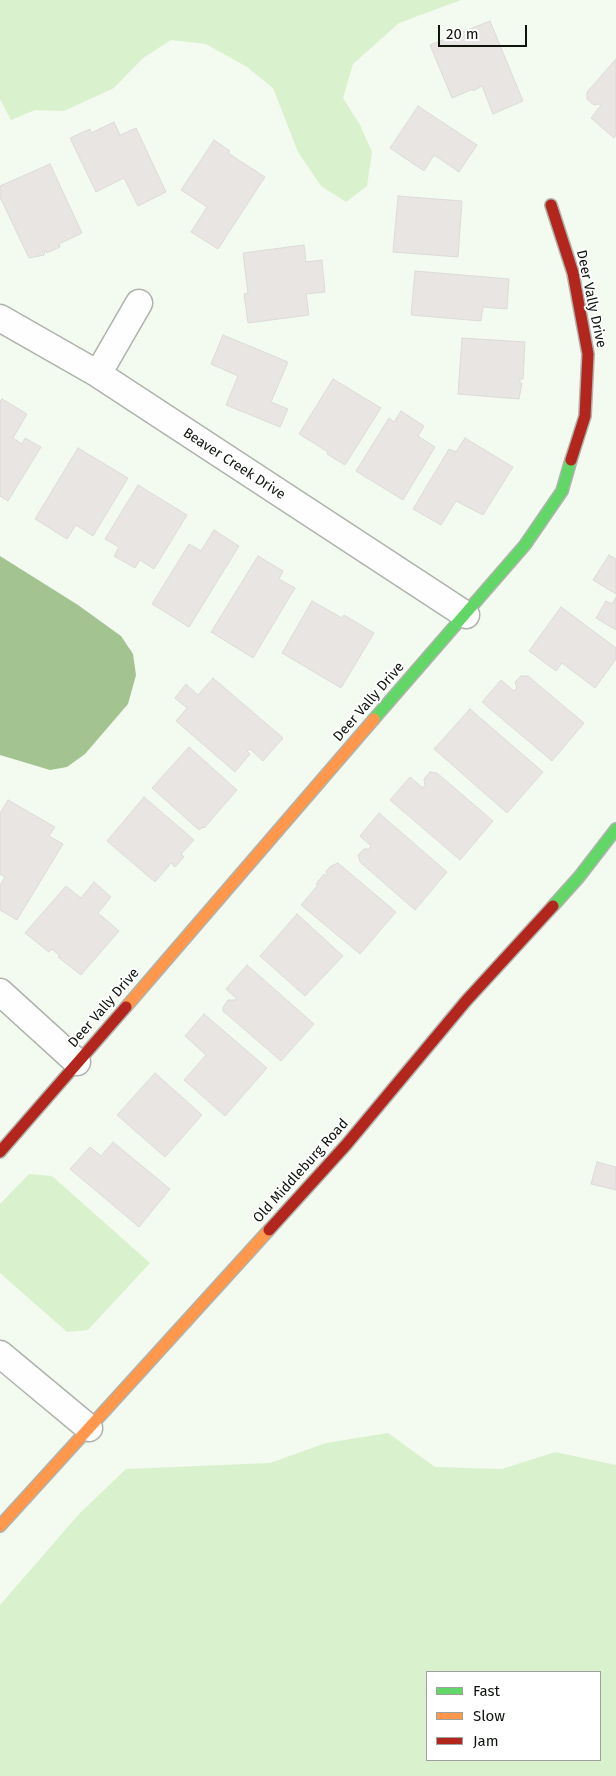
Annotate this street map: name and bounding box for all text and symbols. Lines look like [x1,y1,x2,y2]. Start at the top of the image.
scale bar [441,15,530,47]
text: 20 m [446,25,479,43]
street label: Deer Vally Drive [572,249,610,349]
street label: Beaver Creek Drive [180,425,288,503]
street label: Deer Vally Drive [330,659,408,745]
street label: Deer Vally Drive [65,965,143,1051]
street label: Old Middleburg Road [250,1116,352,1226]
legend [426,1671,601,1761]
text: Fast [473,1682,500,1700]
text: Slow [473,1707,505,1725]
text: Jam [473,1732,499,1750]

